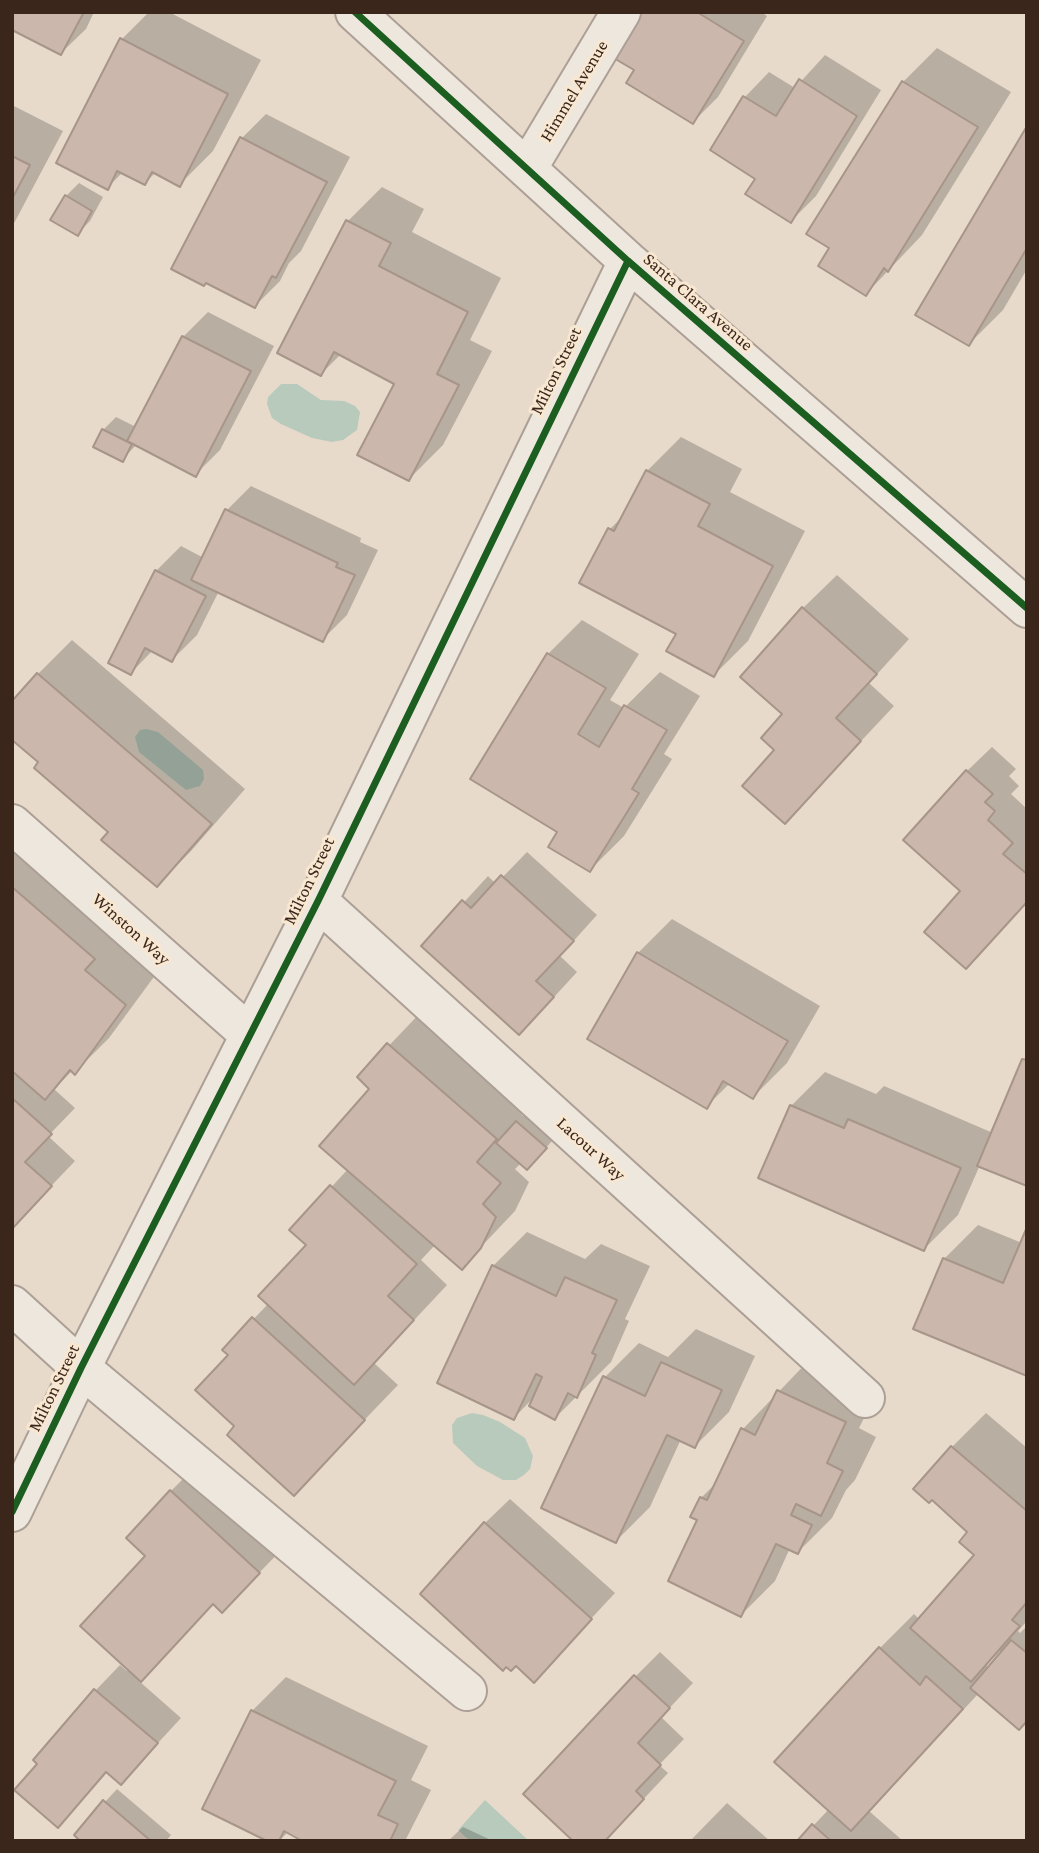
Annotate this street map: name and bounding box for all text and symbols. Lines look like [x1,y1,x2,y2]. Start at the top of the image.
street label: Himmel Avenue [535,36,613,146]
street label: Santa Clara Avenue [639,248,757,356]
street label: Milton Street [526,324,586,418]
street label: Milton Street [279,834,339,928]
street label: Winston Way [87,888,175,970]
street label: Lacour Way [552,1112,630,1186]
street label: Milton Street [24,1341,84,1435]

